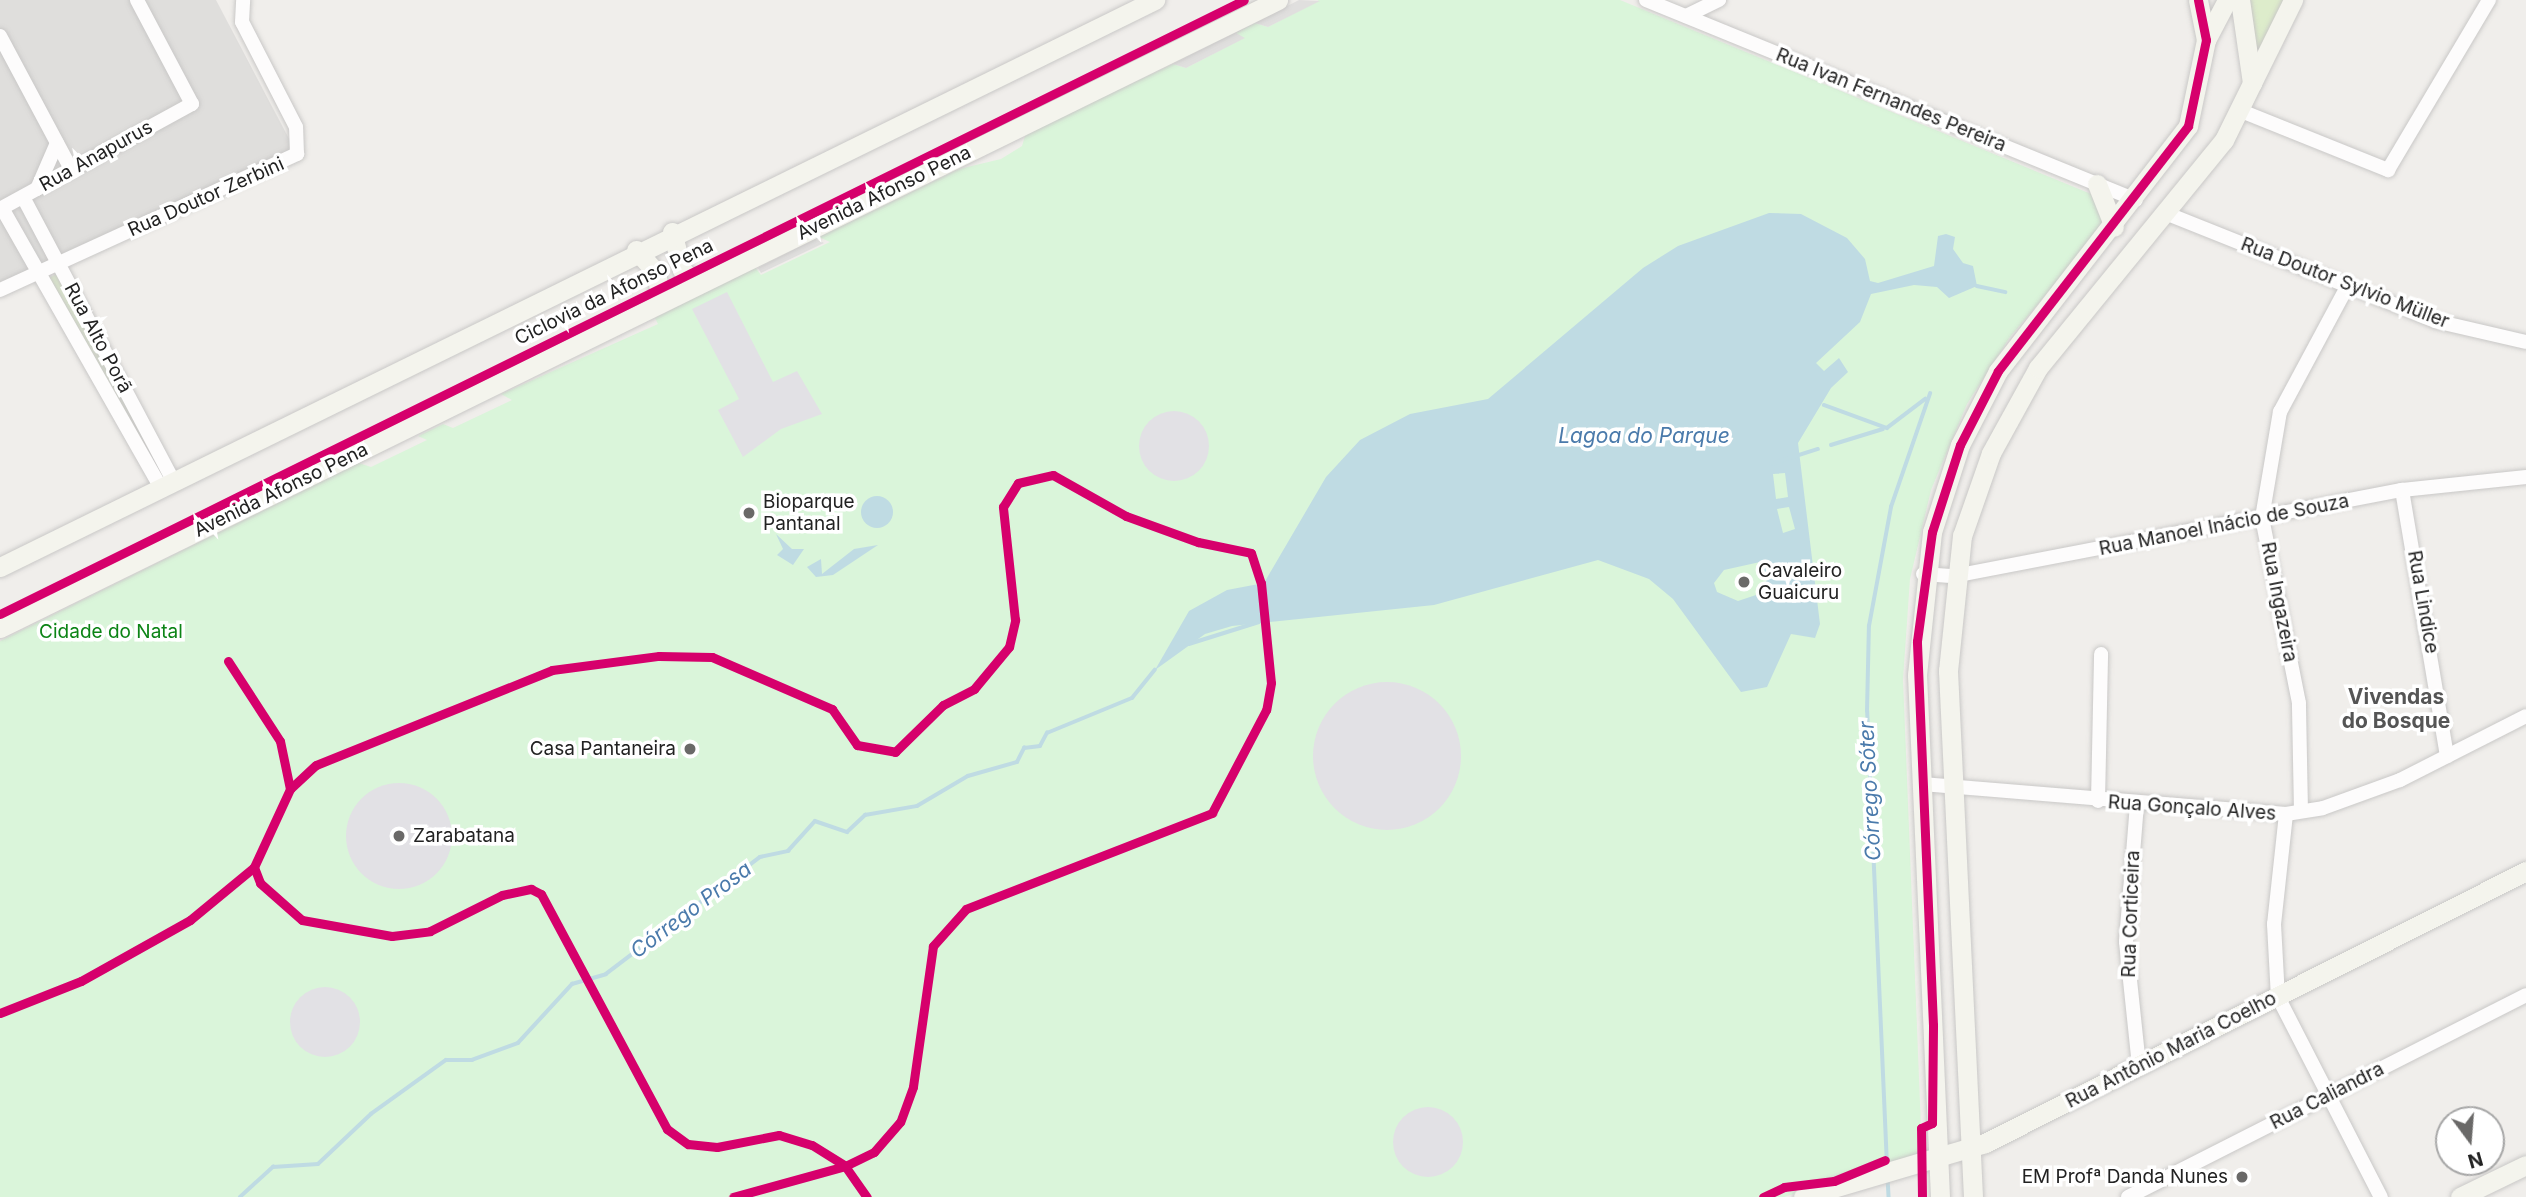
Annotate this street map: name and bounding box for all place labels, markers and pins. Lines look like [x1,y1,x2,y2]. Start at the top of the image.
place label: Bioparque Pantanal [763,491,855,535]
marker: Bioparque Pantanal [741,505,757,521]
place label: Cavaleiro Guaicuru [1758,560,1842,604]
marker: Cavaleiro Guaicuru [1736,574,1752,590]
place label: Casa Pantaneira [530,738,676,760]
marker: Casa Pantaneira [682,741,698,757]
place label: Zarabatana [413,825,515,847]
marker: Zarabatana [391,828,407,844]
place label: EM Profª Danda Nunes [2022,1166,2228,1188]
marker: EM Profª Danda Nunes [2234,1169,2250,1185]

